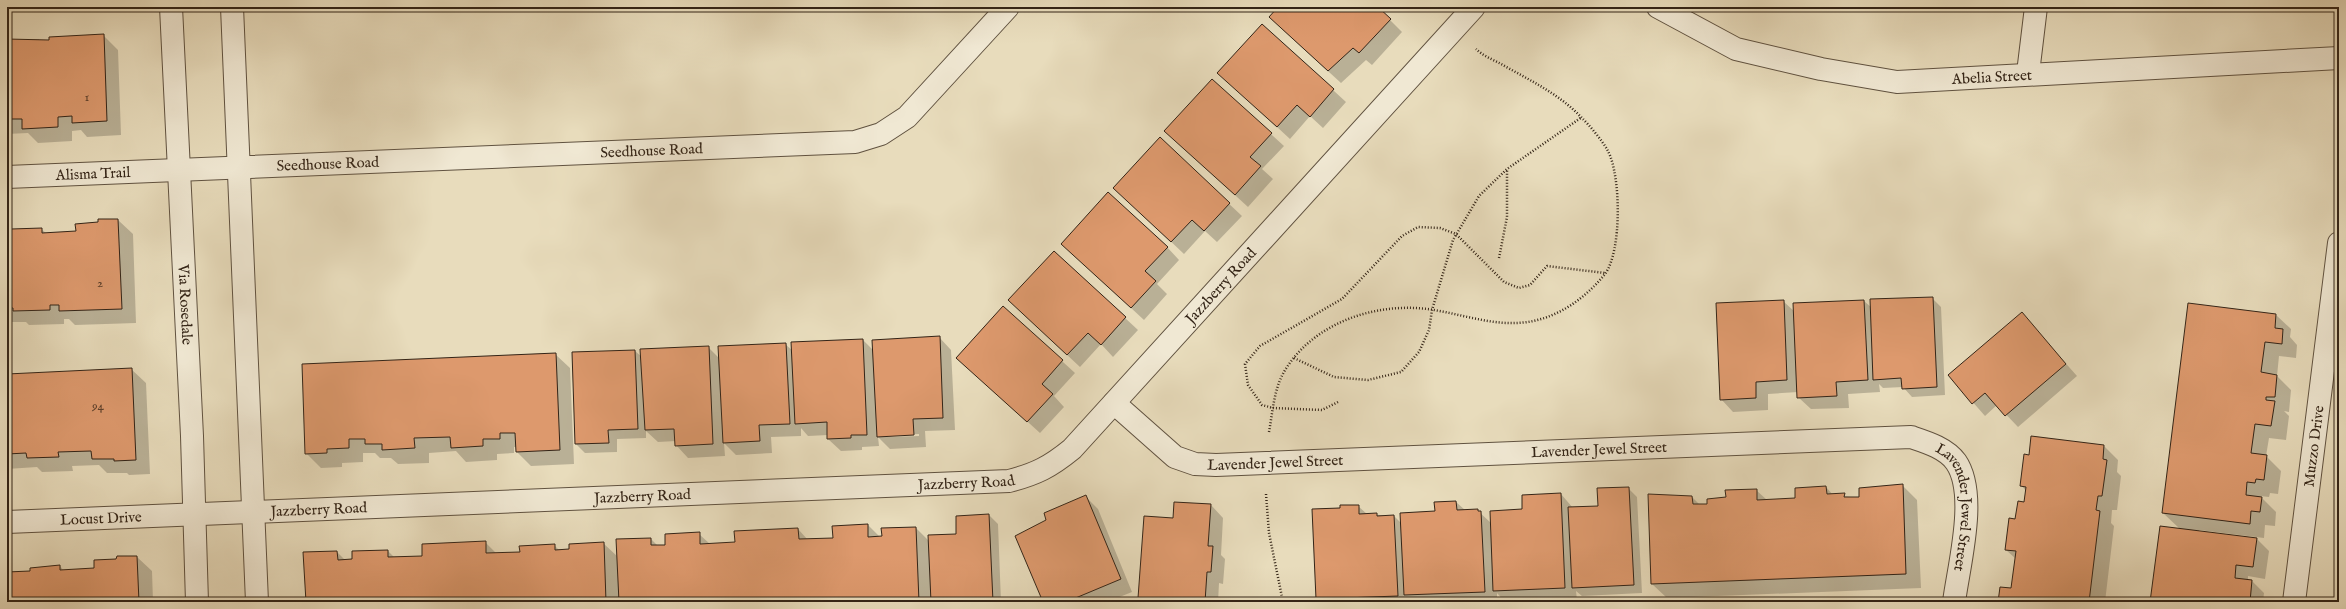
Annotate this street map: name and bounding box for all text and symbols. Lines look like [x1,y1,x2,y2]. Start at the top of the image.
street label: Abelia Street [1950,66,2032,89]
house number: 1 [85,89,90,106]
street label: Seedhouse Road [600,139,704,163]
street label: Seedhouse Road [276,153,380,176]
street label: Alisma Trail [54,163,132,185]
street label: Jazzberry Road [1180,243,1261,330]
street label: Via Rosedale [174,263,197,346]
house number: 2 [97,275,103,292]
house number: 94 [91,398,105,415]
street label: Muzzo Drive [2299,404,2329,488]
street label: Lavender Jewel Street [1531,438,1667,462]
street label: Lavender Jewel Street [1932,439,1975,573]
street label: Lavender Jewel Street [1207,451,1344,475]
street label: Jazzberry Road [916,471,1018,495]
street label: Jazzberry Road [592,485,692,508]
street label: Jazzberry Road [268,498,368,521]
street label: Locust Drive [60,507,142,530]

